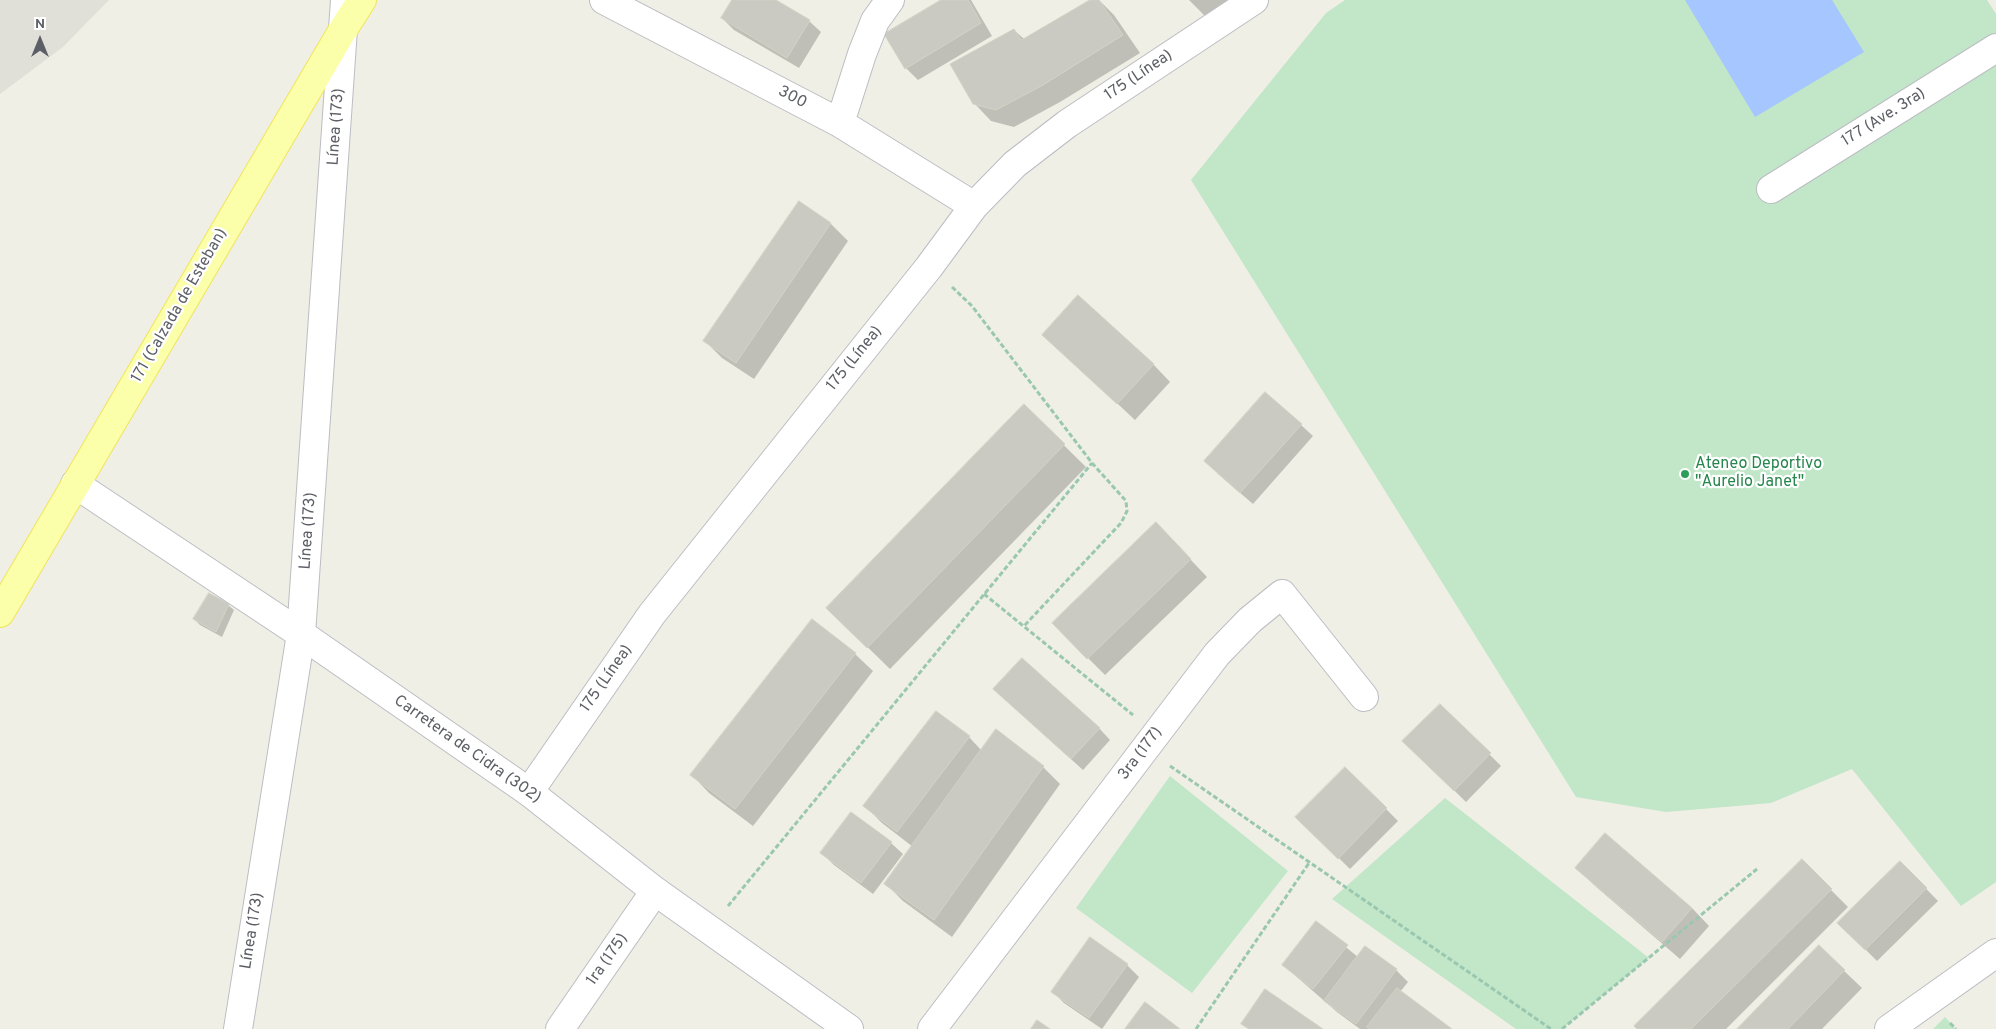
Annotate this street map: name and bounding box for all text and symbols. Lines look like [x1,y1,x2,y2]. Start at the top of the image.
north arrow [15,15,65,65]
text: N [35,16,45,33]
street label: 175 (Línea) [1101,46,1177,106]
street label: 300 [774,83,810,113]
street label: 177 (Ave. 3ra) [1839,85,1929,151]
street label: Línea (173) [325,88,349,166]
street label: 171 (Calzada de Esteban) [128,225,232,387]
street label: 175 (Línea) [823,323,887,395]
place label: Ateneo Deportivo "Aurelio Janet" [1695,455,1822,493]
marker: Ateneo Deportivo "Aurelio Janet" [1679,468,1691,480]
street label: Línea (173) [297,492,321,570]
street label: 175 (Línea) [577,642,637,716]
street label: Carretera de Cidra (302) [390,692,544,808]
street label: 3ra (177) [1115,724,1167,784]
street label: Línea (173) [237,891,269,971]
street label: 1ra (175) [583,930,633,990]

